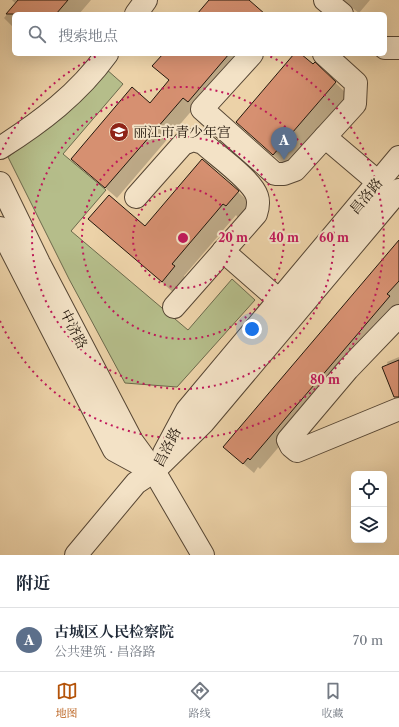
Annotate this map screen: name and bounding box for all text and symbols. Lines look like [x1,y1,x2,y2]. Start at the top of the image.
search box [12,12,387,56]
icon: search [26,23,48,45]
text: 搜索地点 [58,26,118,45]
school or university icon: 丽江市青少年宫 [108,121,130,143]
place label: 丽江市青少年宫 [133,123,231,141]
pin: A [271,127,297,160]
street label: 昌洛路 [346,174,386,218]
text: 20 m [218,230,248,245]
text: 40 m [269,230,299,245]
text: 60 m [319,230,349,245]
centre of rings [176,231,190,245]
street label: 中济路 [56,306,92,352]
your location [242,319,262,339]
text: 80 m [310,372,340,387]
street label: 昌洛路 [149,424,185,470]
map controls [351,471,387,543]
button: locate [351,471,387,507]
button: layers [351,507,387,543]
text: 附近 [16,573,50,593]
text: 古城区人民检察院 [54,622,174,641]
text: A [24,632,34,648]
text: 70 m [353,632,383,648]
text: 公共建筑 · 昌洛路 [54,643,156,659]
tab: 地图 [56,680,78,720]
tab: 路线 [189,680,211,720]
tab: 收藏 [322,680,344,720]

